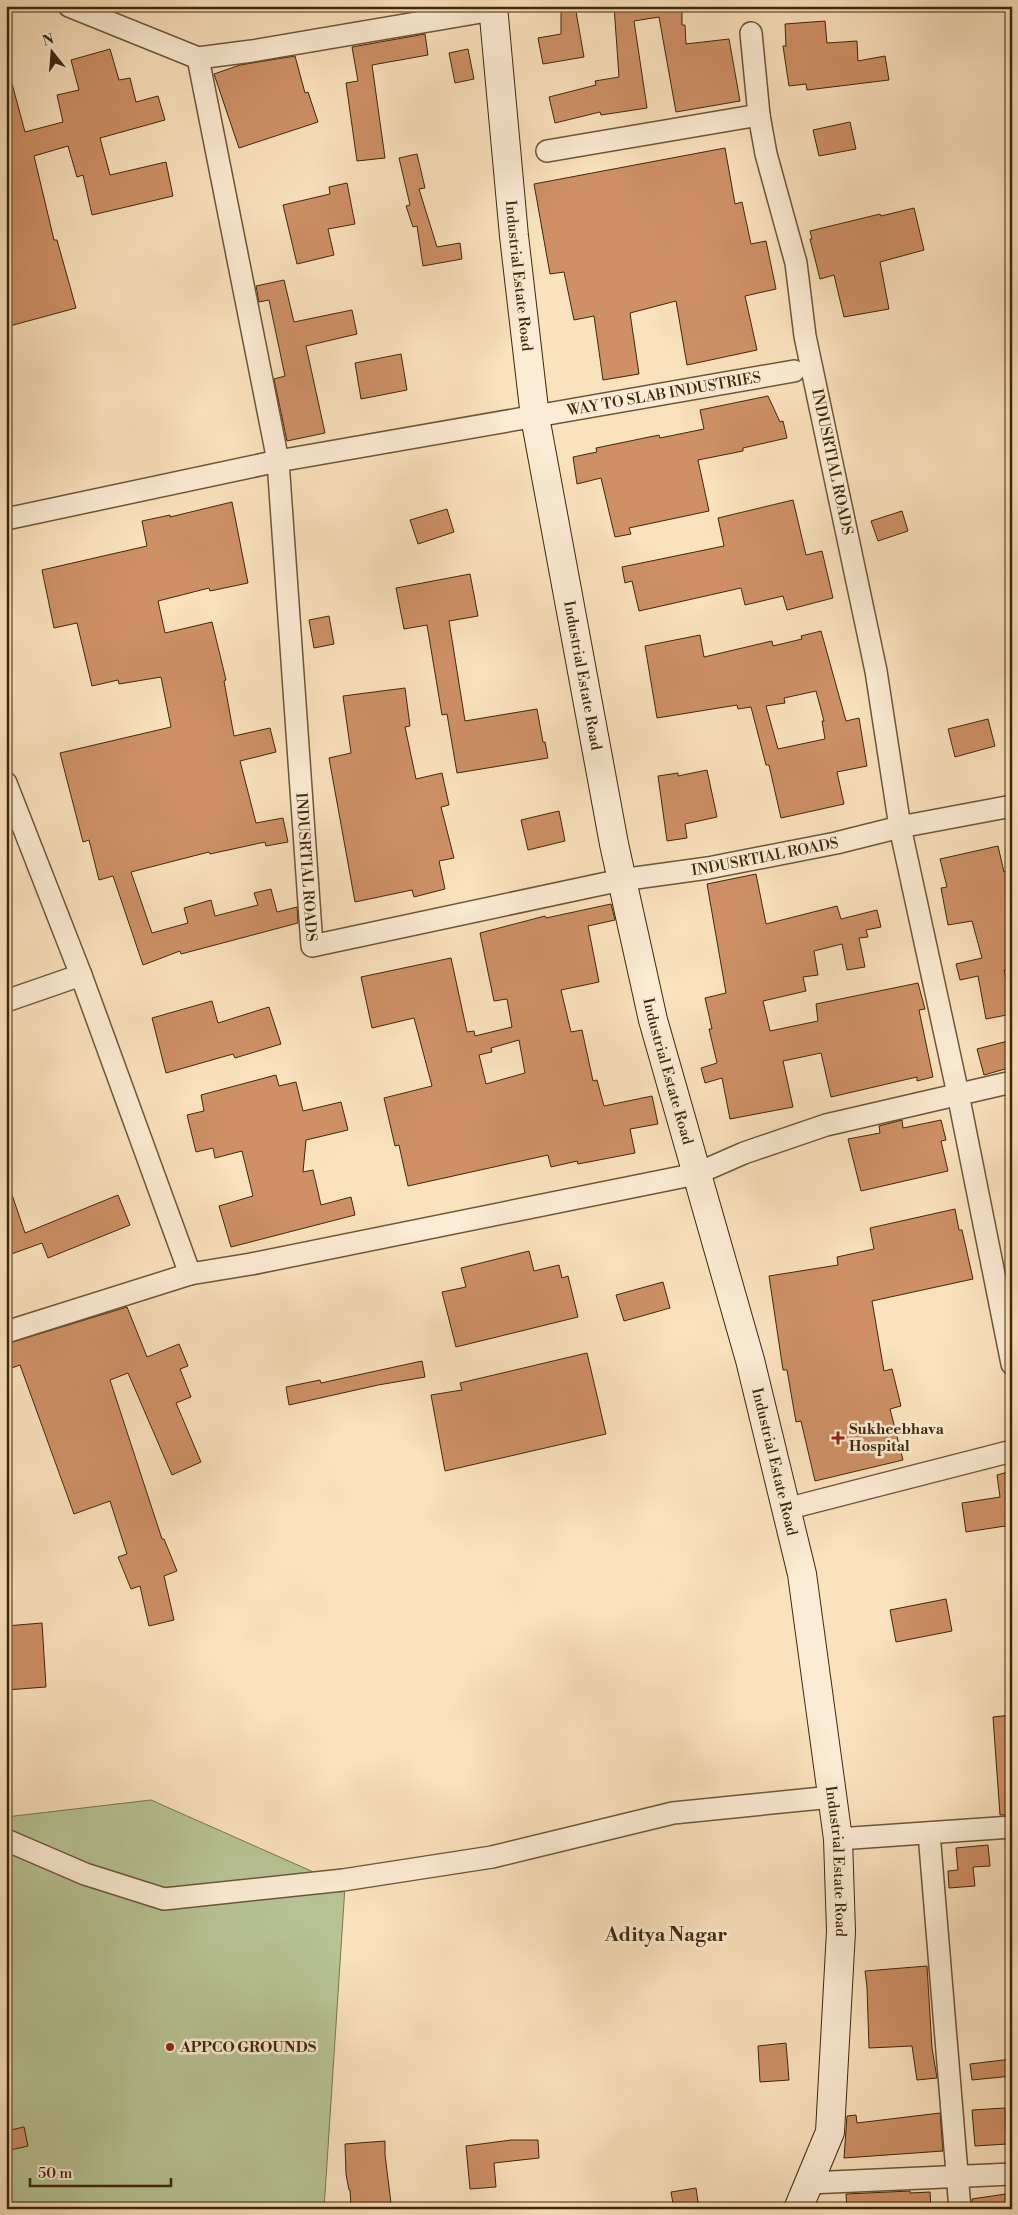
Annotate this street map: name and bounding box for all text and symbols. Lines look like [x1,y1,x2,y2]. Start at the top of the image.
north arrow [28,28,78,78]
text: N [41,30,56,51]
street label: Industrial Estate Road [501,200,537,353]
street label: WAY TO SLAB INDUSTRIES [565,367,763,420]
street label: INDUSRTIAL ROADS [807,387,857,537]
street label: Industrial Estate Road [560,599,606,752]
street label: INDUSRTIAL ROADS [292,792,321,942]
street label: INDUSRTIAL ROADS [690,833,840,880]
street label: Industrial Estate Road [639,996,698,1147]
street label: Industrial Estate Road [748,1386,802,1538]
place label: Sukheebhava Hospital [849,1420,945,1456]
marker: Sukheebhava Hospital [831,1431,845,1445]
street label: Industrial Estate Road [821,1785,851,1938]
district label: Aditya Nagar [604,1923,727,1948]
place label: APPCO GROUNDS [179,2038,317,2057]
marker: APPCO GROUNDS [164,2041,176,2053]
scale bar [30,2155,171,2187]
text: 50 m [38,2164,72,2183]

